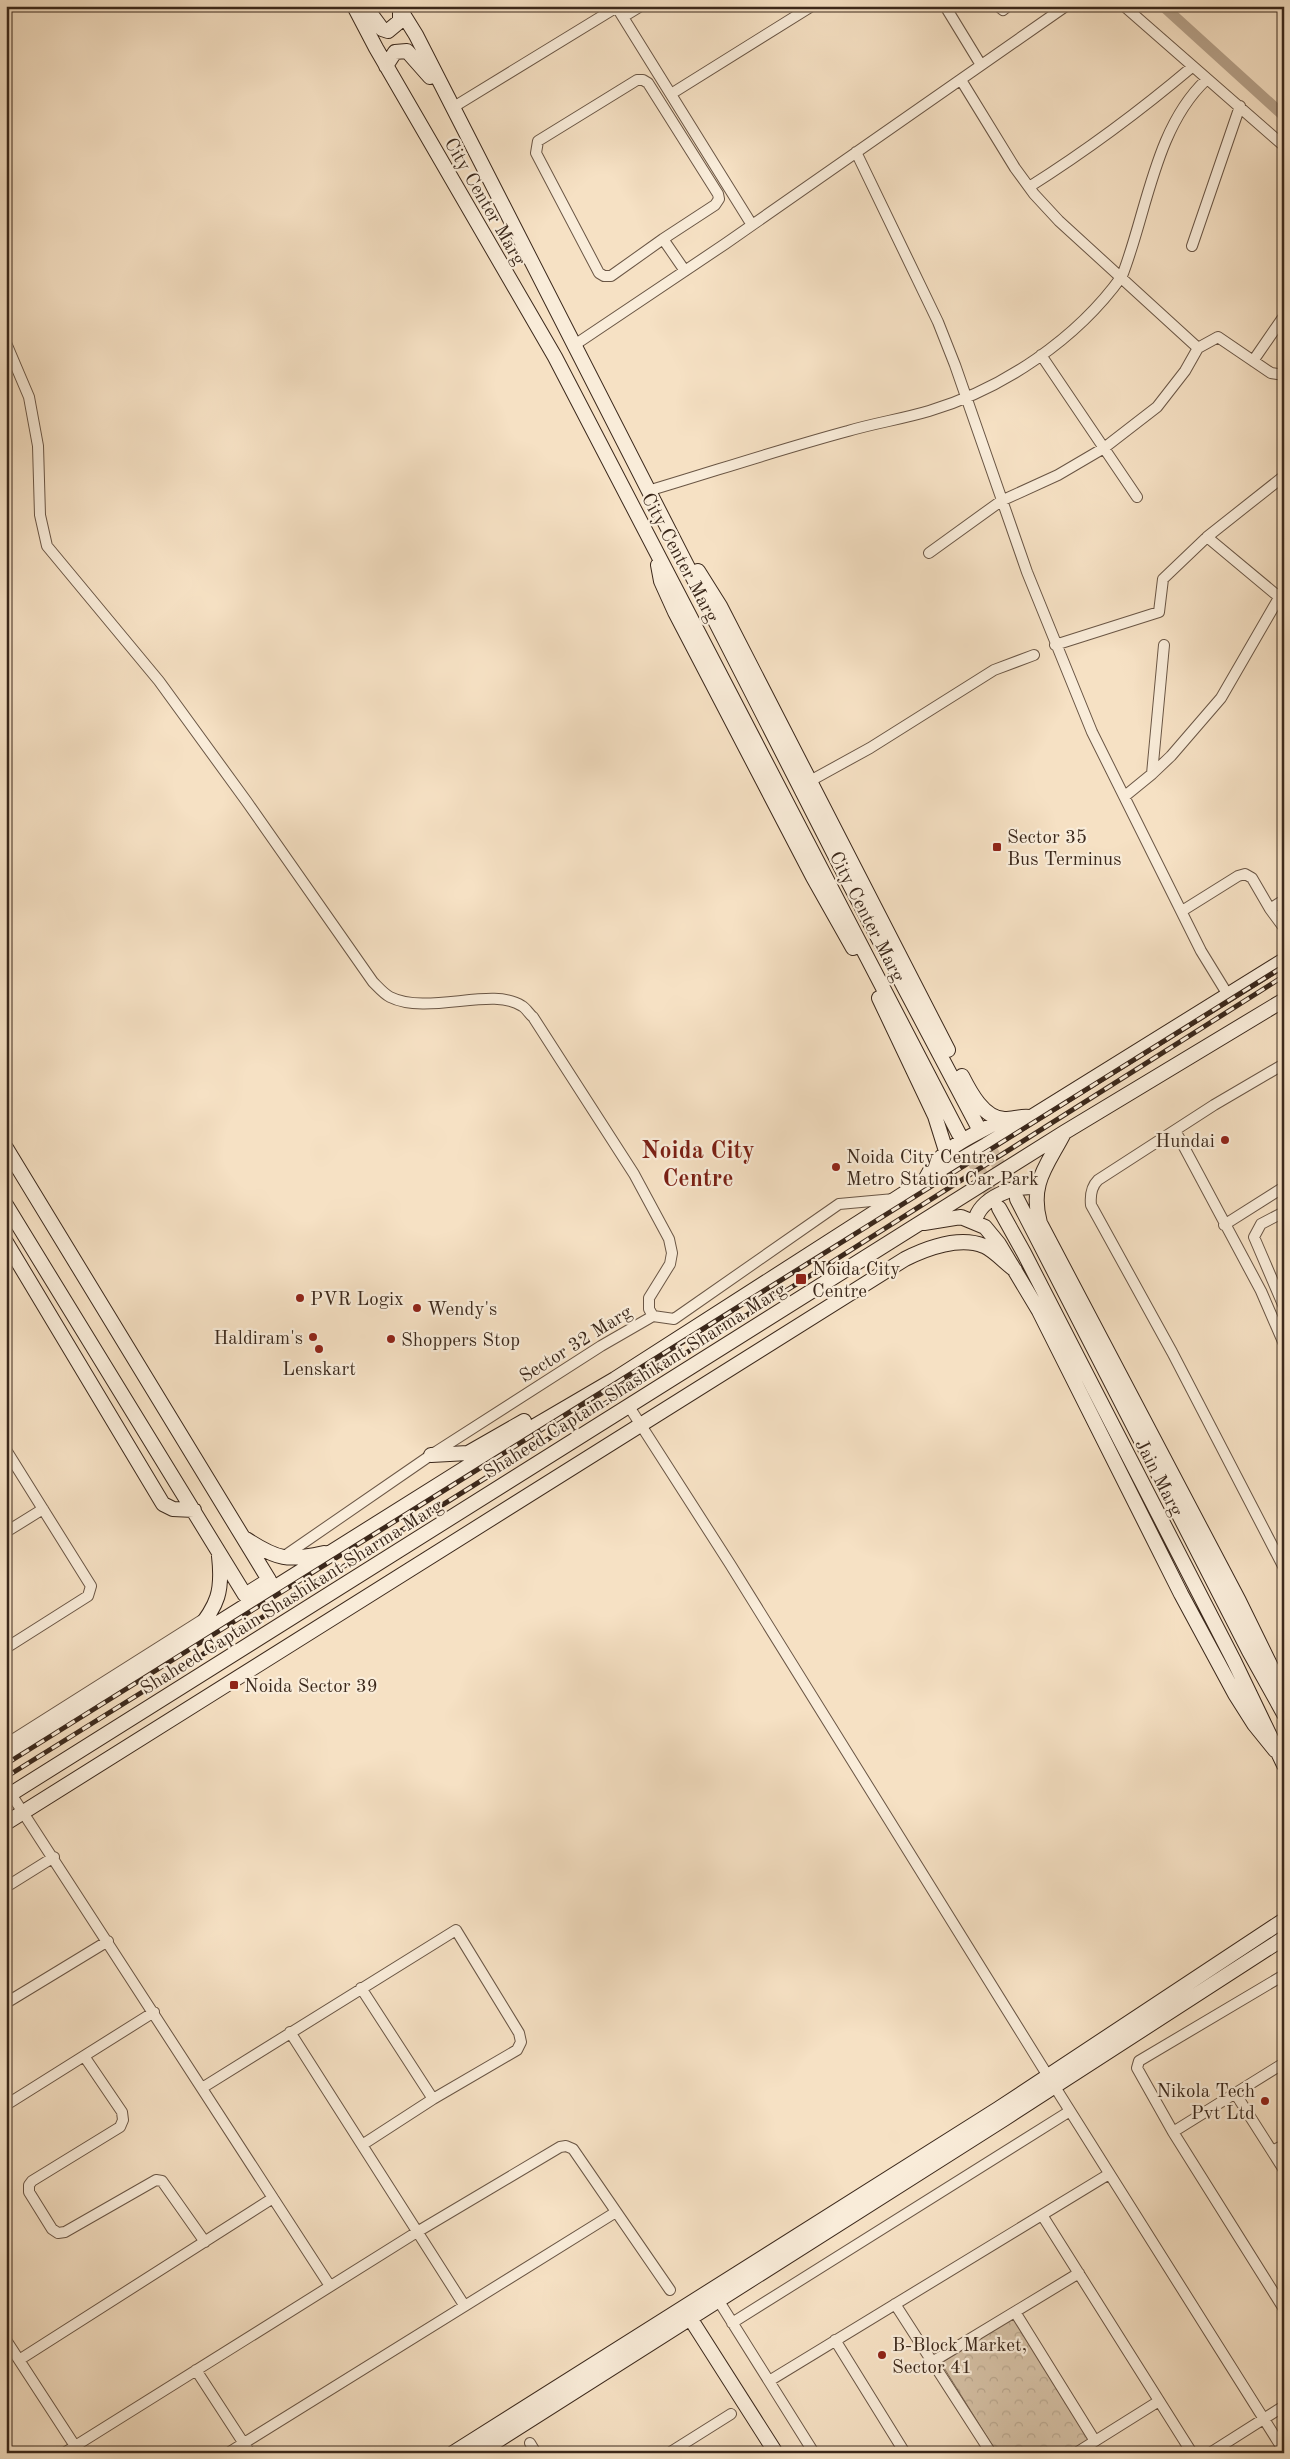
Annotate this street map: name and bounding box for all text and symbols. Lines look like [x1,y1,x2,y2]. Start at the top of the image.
street label: City Center Marg [440,135,528,270]
street label: City Center Marg [637,490,721,627]
place label: Sector 35 Bus Terminus [1007,829,1122,870]
marker: Sector 35 Bus Terminus [991,841,1003,853]
street label: City Center Marg [825,849,907,986]
place label: Hundai [1155,1133,1215,1152]
marker: Hundai [1219,1134,1231,1146]
district label: Noida City Centre [641,1140,755,1192]
place label: Noida City Centre Metro Station Car Park [846,1149,1039,1190]
marker: Noida City Centre Metro Station Car Park [830,1161,842,1173]
place label: Noida City Centre [812,1261,900,1302]
marker: Noida City Centre [794,1272,808,1286]
street label: Shaheed Captain Shashikant Sharma Marg [481,1280,790,1484]
place label: PVR Logix [310,1291,404,1310]
marker: PVR Logix [294,1292,306,1304]
place label: Wendy's [427,1301,497,1320]
marker: Wendy's [411,1302,423,1314]
street label: Sector 32 Marg [517,1303,637,1387]
place label: Haldiram's [213,1330,303,1349]
marker: Haldiram's [307,1331,319,1343]
place label: Shoppers Stop [401,1332,520,1351]
marker: Shoppers Stop [385,1333,397,1345]
marker: Lenskart [313,1343,325,1355]
place label: Lenskart [282,1361,356,1380]
street label: Jain Marg [1130,1437,1186,1520]
street label: Shaheed Captain Shashikant Sharma Marg [138,1496,447,1700]
place label: Noida Sector 39 [244,1678,378,1697]
marker: Noida Sector 39 [228,1679,240,1691]
place label: Nikola Tech Pvt Ltd [1156,2083,1255,2124]
marker: Nikola Tech Pvt Ltd [1259,2095,1271,2107]
place label: B-Block Market, Sector 41 [892,2337,1027,2378]
marker: B-Block Market, Sector 41 [876,2349,888,2361]

